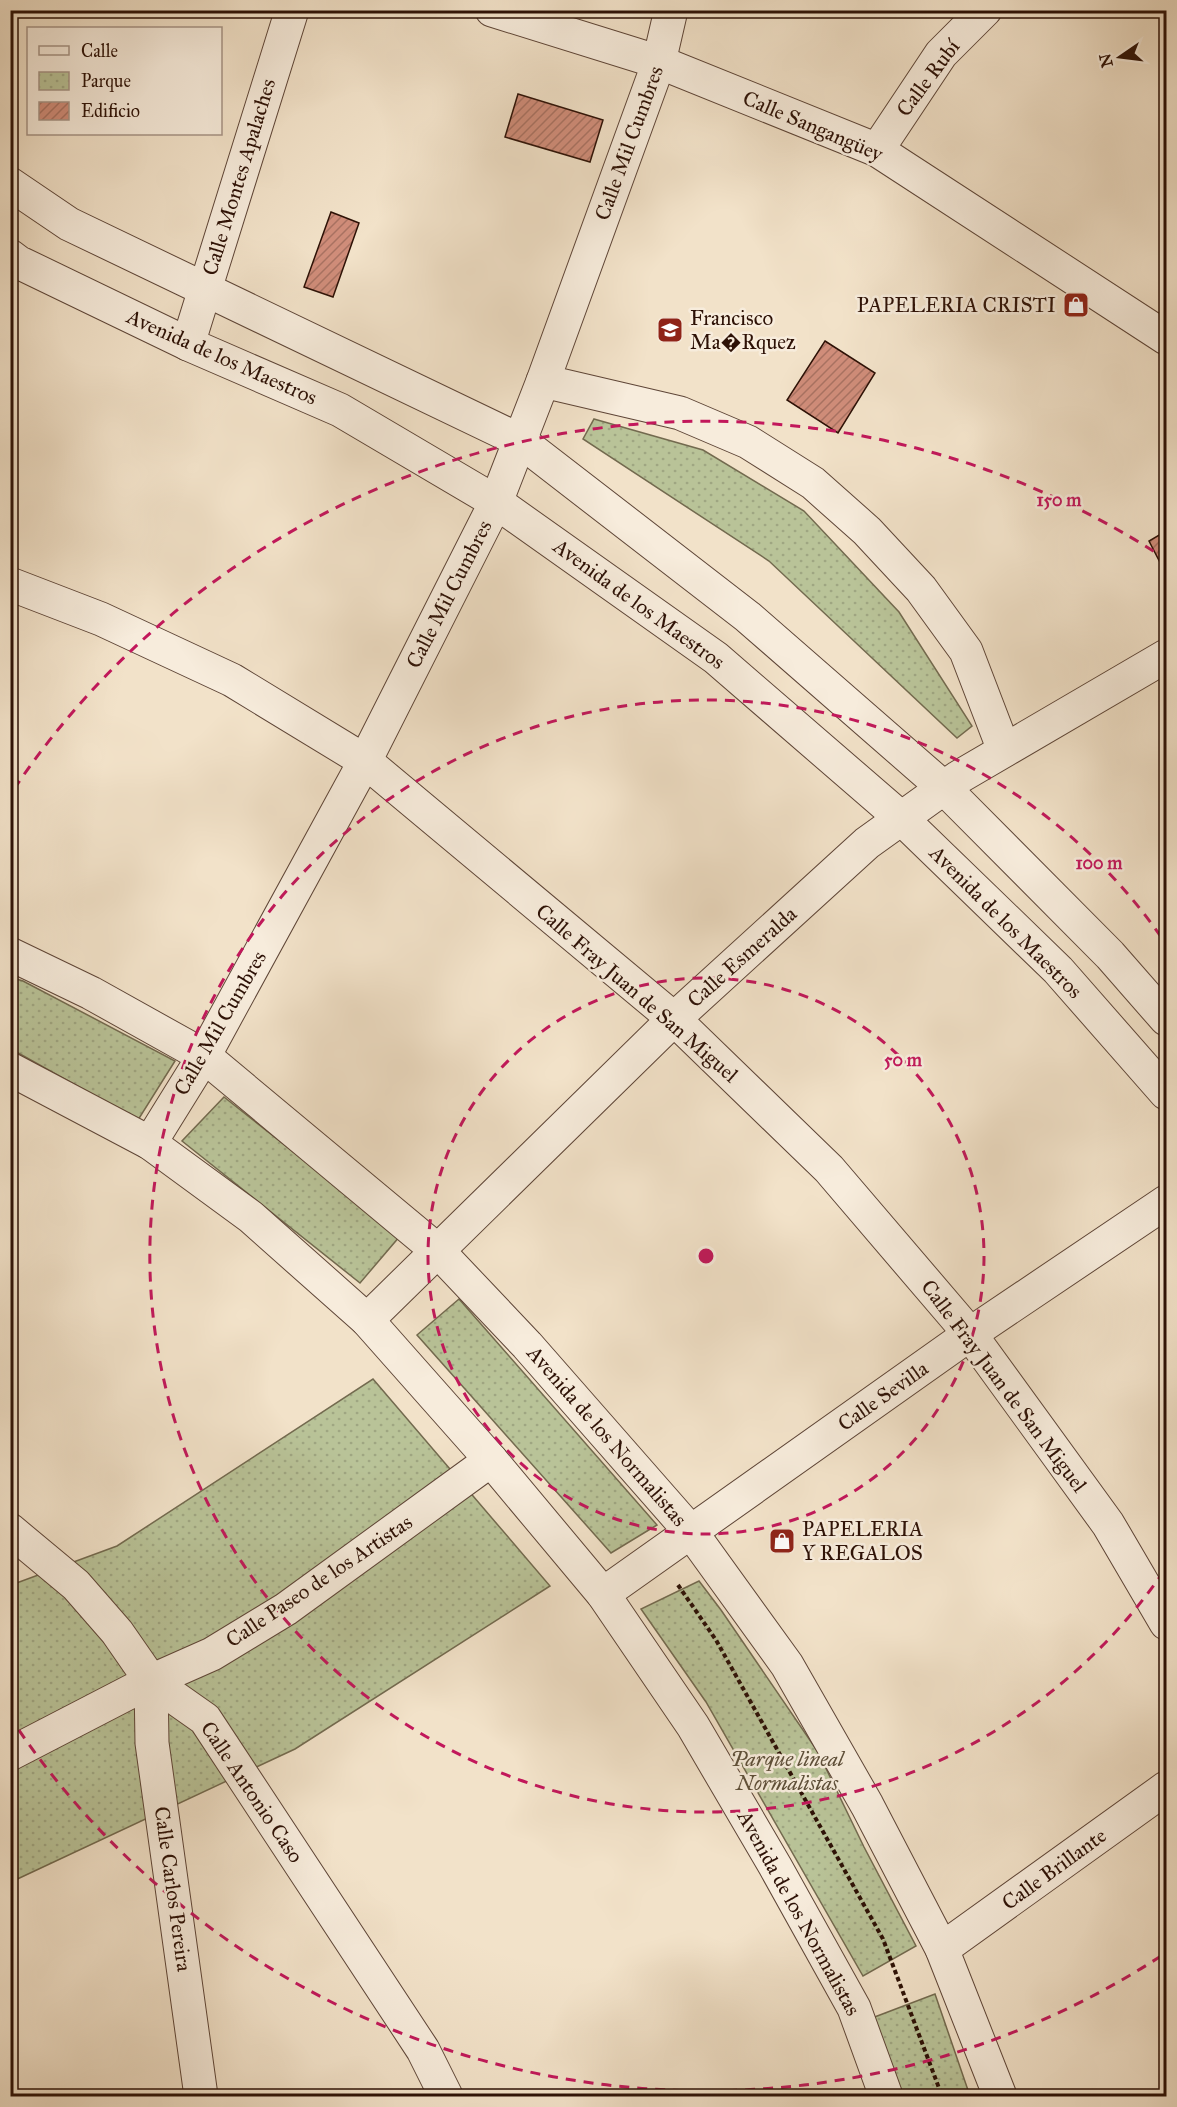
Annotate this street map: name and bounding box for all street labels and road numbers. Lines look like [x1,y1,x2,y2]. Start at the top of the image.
street label: Calle Rubí [891,33,966,122]
street label: Calle Mil Cumbres [589,62,669,224]
street label: Calle Montes Apalaches [197,75,281,279]
street label: Calle Sangangüey [739,85,888,168]
street label: Avenida de los Maestros [122,303,321,411]
street label: Calle Mil Cumbres [400,516,498,672]
street label: Avenida de los Maestros [547,532,730,675]
street label: Avenida de los Maestros [923,839,1088,1004]
street label: Calle Fray Juan de San Miguel [531,898,744,1088]
street label: Calle Esmeralda [682,901,802,1013]
street label: Calle Mil Cumbres [168,946,272,1100]
street label: Calle Fray Juan de San Miguel [916,1275,1093,1498]
street label: Avenida de los Normalistas [521,1340,693,1532]
street label: Calle Sevilla [833,1355,933,1437]
street label: Calle Paseo de los Artistas [221,1509,417,1653]
street label: Calle Antonio Caso [195,1716,309,1868]
street label: Calle Carlos Pereira [149,1805,197,1973]
street label: Avenida de los Normalistas [731,1805,866,2020]
street label: Calle Brillante [997,1822,1112,1916]

